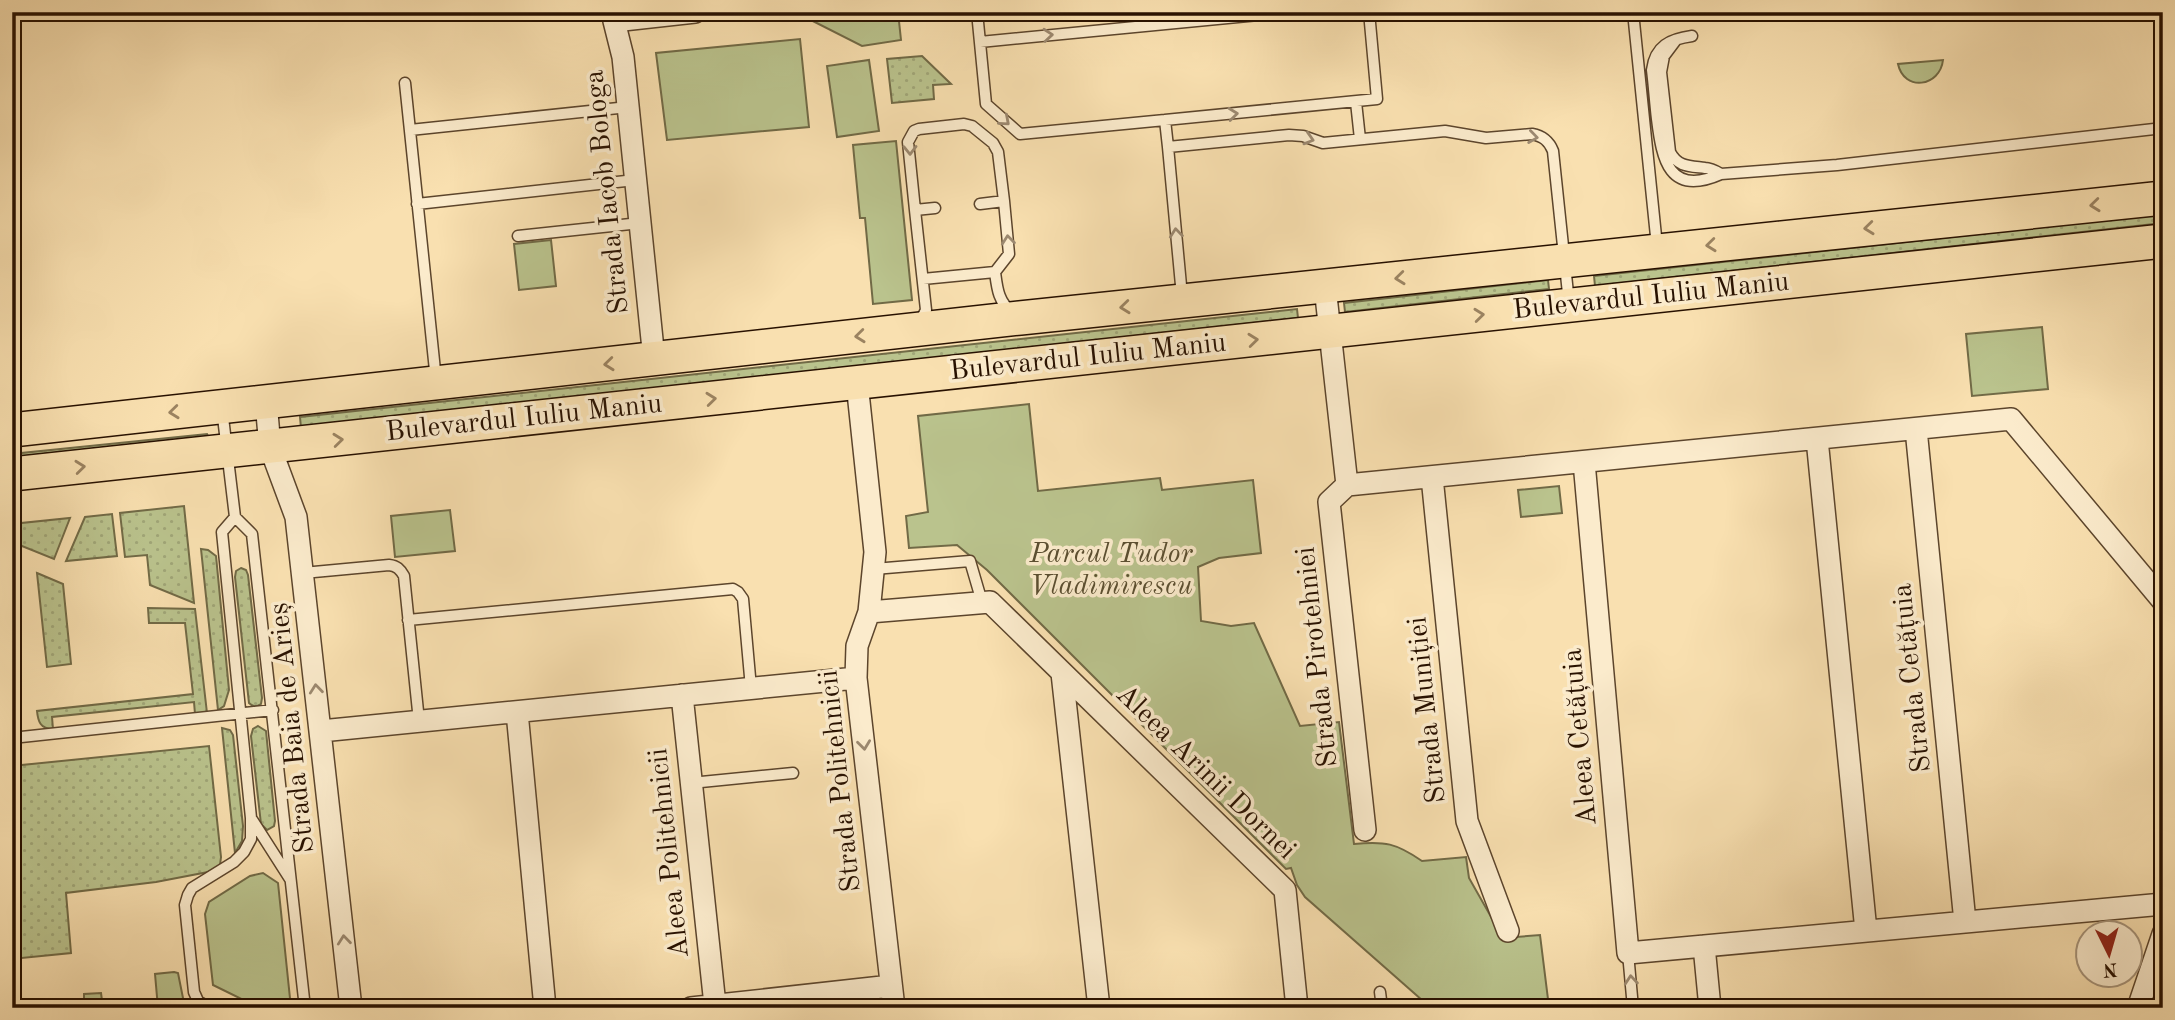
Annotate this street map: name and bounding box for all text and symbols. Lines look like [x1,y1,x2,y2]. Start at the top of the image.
one-way arrow [1043,28,1054,43]
street label: Strada Iacob Bologa [581,68,635,316]
one-way arrow [1227,106,1239,121]
one-way arrow [997,112,1010,125]
one-way arrow [1302,130,1314,145]
one-way arrow [1528,130,1539,145]
one-way arrow [902,145,917,156]
one-way arrow [2089,197,2101,212]
one-way arrow [1863,221,1874,236]
one-way arrow [1169,227,1184,238]
one-way arrow [1001,234,1016,245]
one-way arrow [1705,237,1716,252]
street label: Bulevardul Iuliu Maniu [1511,269,1791,325]
one-way arrow [1394,271,1406,286]
one-way arrow [1119,299,1131,314]
one-way arrow [1474,308,1485,323]
one-way arrow [854,328,865,343]
street label: Bulevardul Iuliu Maniu [948,330,1228,386]
one-way arrow [1247,332,1259,347]
one-way arrow [603,356,615,371]
street label: Bulevardul Iuliu Maniu [384,391,664,447]
one-way arrow [705,392,716,407]
one-way arrow [168,405,179,420]
one-way arrow [332,432,344,447]
one-way arrow [75,460,86,475]
park label: Parcul Tudor Vladimirescu [1028,541,1194,601]
street label: Strada Pirotehniei [1292,545,1344,769]
street label: Strada Cetățuia [1889,582,1937,774]
street label: Strada Baia de Arieș [266,601,320,855]
street label: Strada Muniției [1404,615,1452,805]
street label: Aleea Cetățuia [1559,647,1603,827]
street label: Strada Politehnicii [815,669,867,893]
street label: Aleea Arinii Dornei [1110,680,1300,866]
one-way arrow [309,684,324,695]
one-way arrow [856,740,871,751]
street label: Aleea Politehnicii [645,747,695,959]
north arrow [2074,918,2144,988]
one-way arrow [337,934,352,945]
text: N [2102,958,2118,979]
one-way arrow [1624,975,1639,986]

